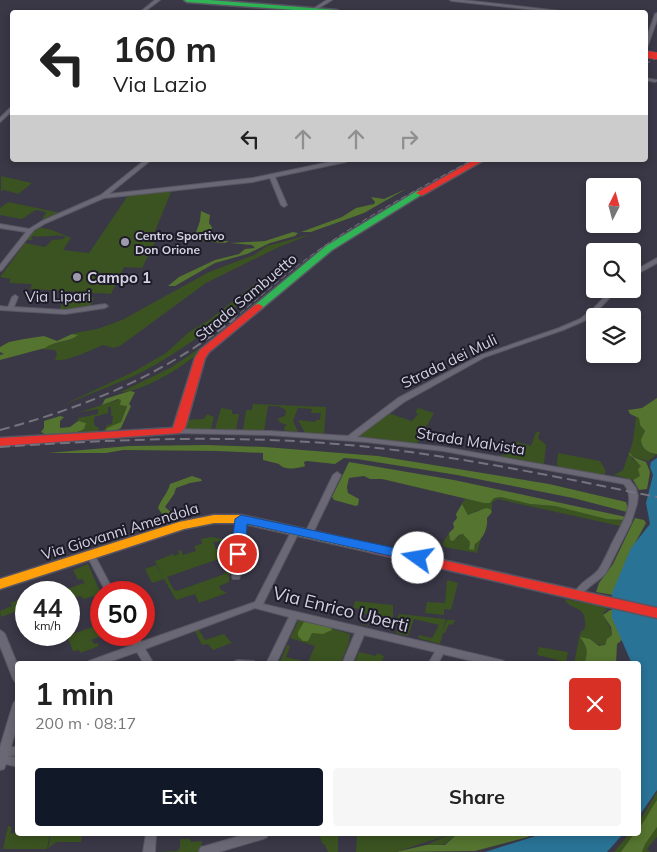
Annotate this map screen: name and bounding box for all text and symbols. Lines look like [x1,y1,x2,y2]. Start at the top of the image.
text: 160 m [113,27,217,71]
icon: left [30,30,95,95]
text: Via Lazio [113,70,207,98]
icon: left [236,125,264,153]
icon: ahead [289,125,317,153]
icon: ahead [342,125,370,153]
icon: right [395,125,423,153]
north arrow [586,178,641,232]
map controls [586,178,641,363]
place label: Centro Sportivo Don Orione [135,228,225,257]
marker: Centro Sportivo Don Orione [119,236,131,248]
button: search [586,243,641,298]
street label: Strada Sambuetto [191,249,301,345]
place label: Campo 1 [87,268,151,287]
marker: Campo 1 [71,271,83,283]
street label: Via Lipari [25,286,91,306]
button: layers [586,308,641,363]
street label: Strada dei Muli [398,330,500,392]
street label: Strada Malvista [415,423,527,459]
street label: Via Giovanni Amendola [39,498,201,564]
position arrow [391,531,443,583]
pin [217,533,259,575]
icon: arrive [224,540,252,568]
speed limit sign: 50 [90,581,155,646]
street label: Via Enrico Uberti [271,581,411,637]
text: 44 [32,592,63,623]
text: km/h [34,618,61,633]
text: 1 min [35,675,114,713]
button: close [569,678,621,730]
text: 200 m · 08:17 [35,713,136,733]
button: Exit [35,768,323,826]
button: Share [333,768,621,826]

